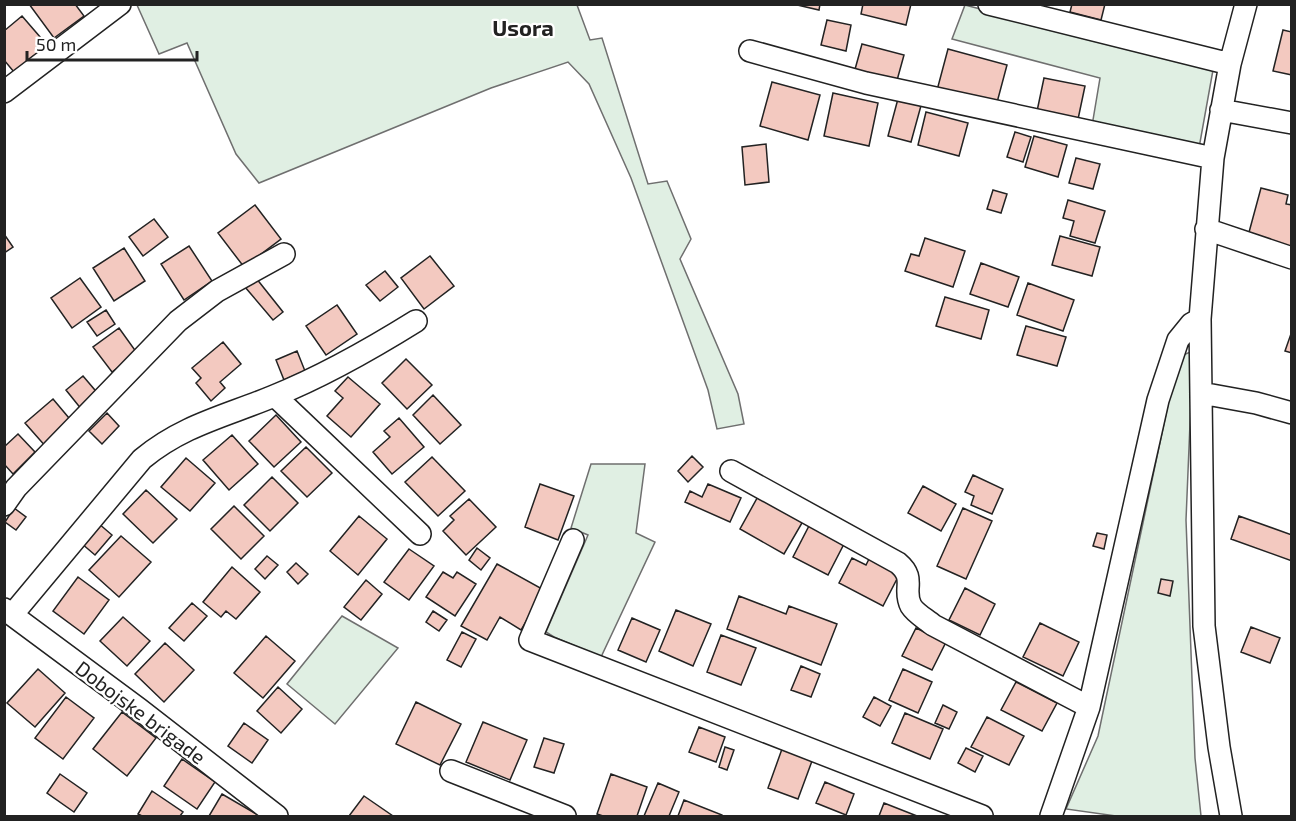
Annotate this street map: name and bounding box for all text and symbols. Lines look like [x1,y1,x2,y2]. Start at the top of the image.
district label: Usora [492,14,554,40]
scale bar [27,24,196,62]
text: 50 m [36,33,76,55]
street label: Dobojske brigade [71,655,211,769]

